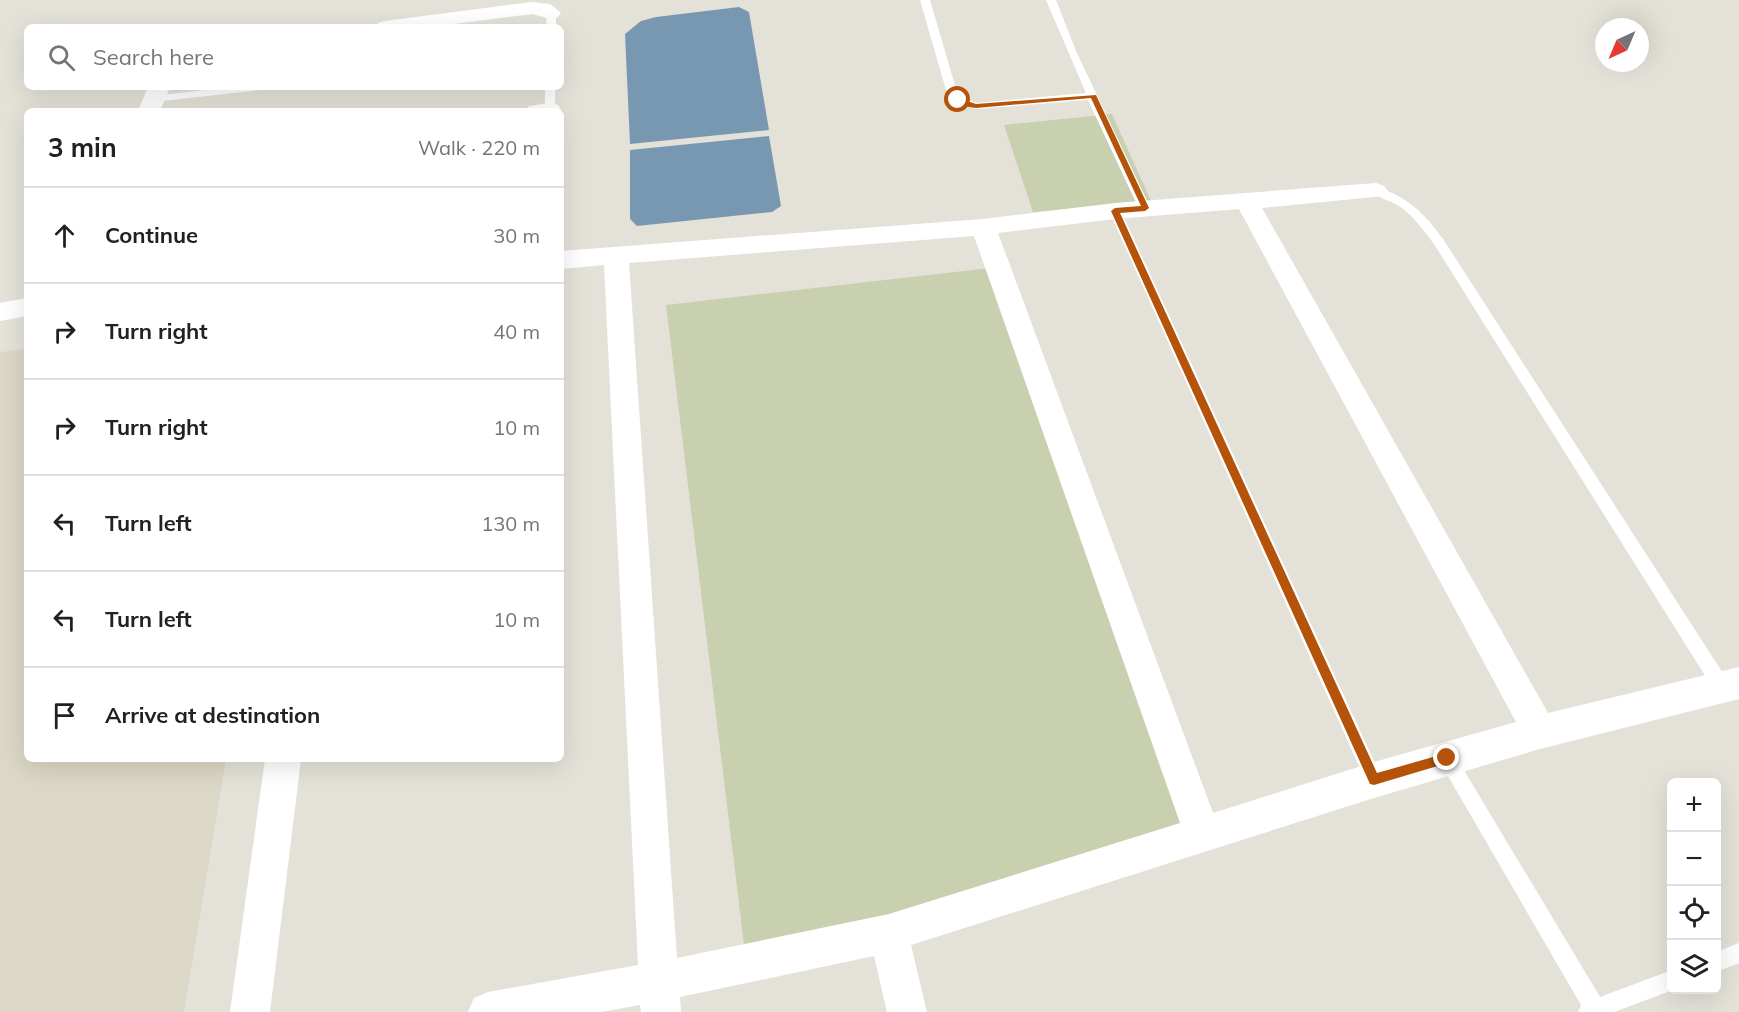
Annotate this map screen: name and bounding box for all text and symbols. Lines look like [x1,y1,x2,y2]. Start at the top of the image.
north arrow [1595,18,1649,72]
search box [24,24,564,90]
icon: search [45,41,78,74]
text: Search here [93,43,214,71]
route start [944,86,970,112]
text: 3 min [48,131,117,164]
text: Walk · 220 m [418,135,540,160]
icon: ahead [48,219,81,252]
text: Continue [105,221,198,249]
text: 30 m [493,223,540,248]
icon: right [48,315,81,348]
text: Turn right [105,317,208,345]
text: 40 m [493,319,540,344]
icon: right [48,411,81,444]
text: Turn right [105,413,208,441]
text: 10 m [493,415,540,440]
icon: left [48,507,81,540]
text: Turn left [105,509,192,537]
text: 130 m [481,511,540,536]
icon: left [48,603,81,636]
text: Turn left [105,605,192,633]
text: 10 m [493,607,540,632]
icon: arrive [48,699,81,732]
text: Arrive at destination [105,701,320,729]
route end [1433,744,1459,770]
map controls [1667,778,1721,994]
button: + [1667,778,1721,832]
button: − [1667,832,1721,886]
button: locate [1667,886,1721,940]
button: layers [1667,940,1721,994]

